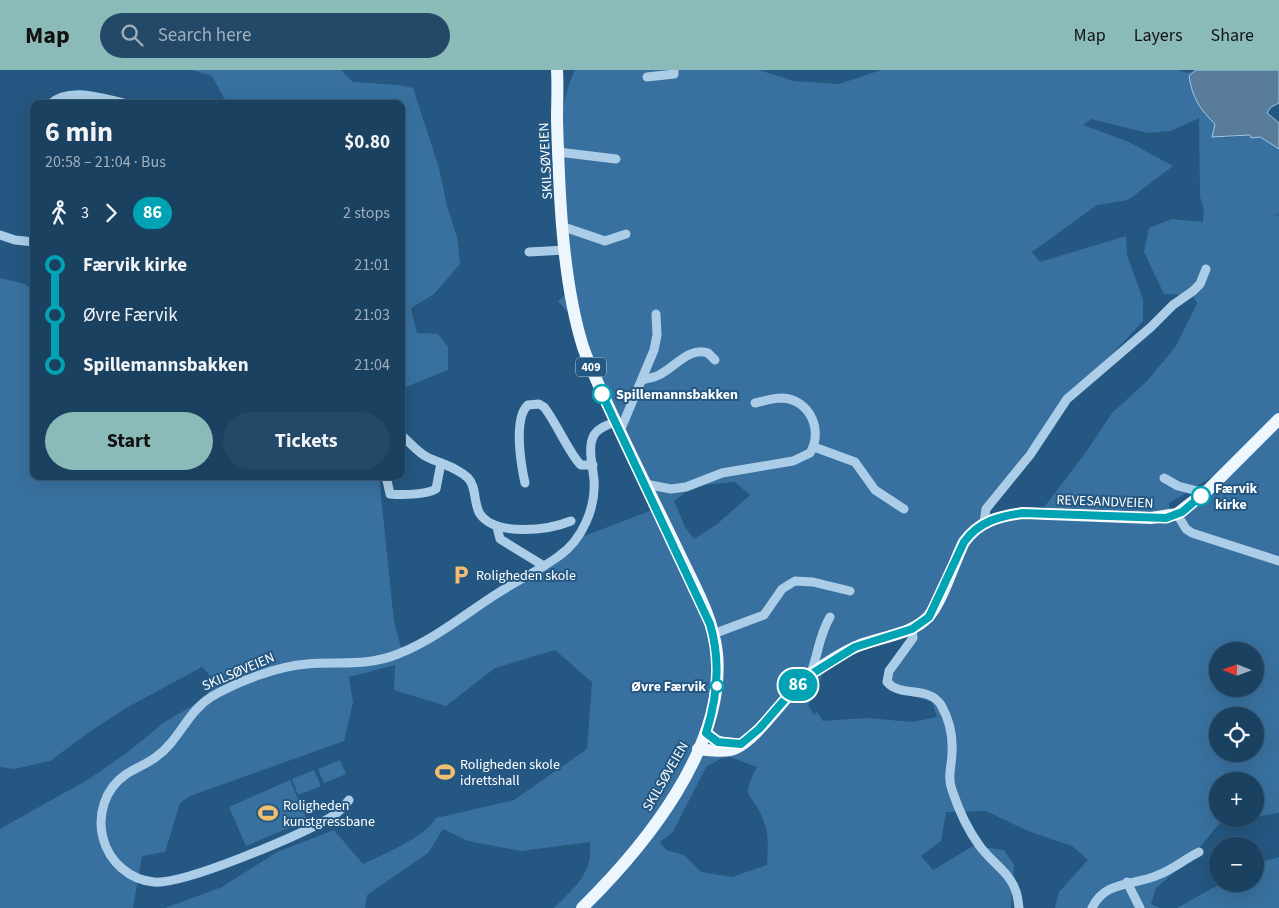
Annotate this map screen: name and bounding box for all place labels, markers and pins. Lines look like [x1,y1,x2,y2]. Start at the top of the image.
marker: Spillemannsbakken [592,384,612,404]
place label: Spillemannsbakken [616,385,738,405]
place label: Færvik kirke [1215,479,1258,515]
marker: Færvik kirke [1191,486,1211,506]
parking icon: Roligheden skole [450,564,472,586]
place label: Roligheden skole [476,566,576,586]
place label: Øvre Færvik [631,677,706,697]
marker: Øvre Færvik [710,679,724,693]
place label: Roligheden skole idrettshall [460,755,560,791]
sports icon: Roligheden skole idrettshall [434,761,456,783]
place label: Roligheden kunstgressbane [283,796,375,832]
sports icon: Roligheden kunstgressbane [257,802,279,824]

